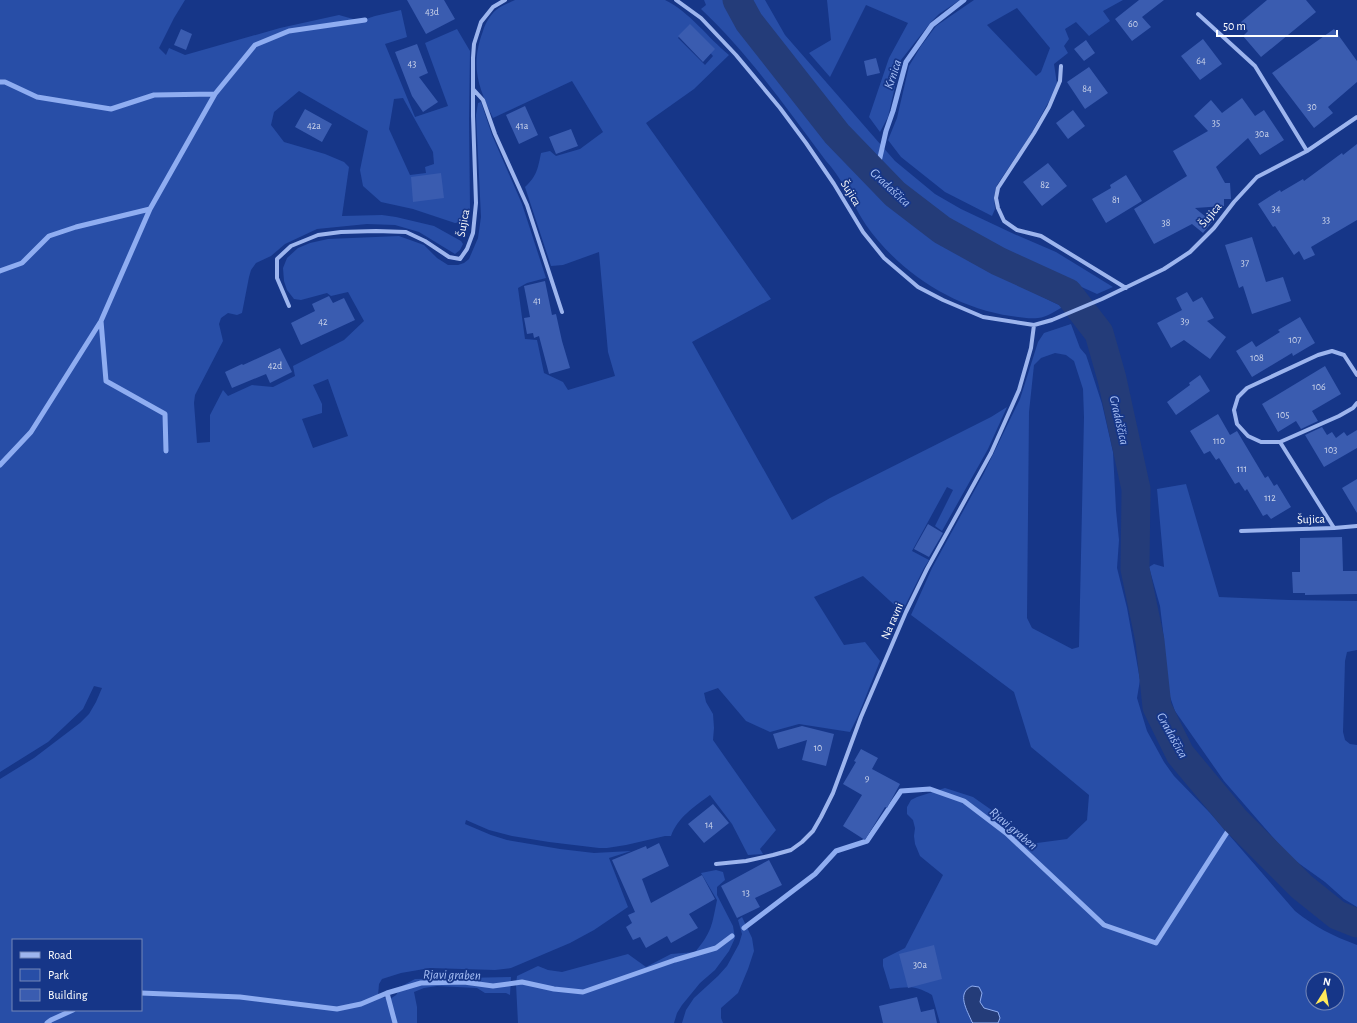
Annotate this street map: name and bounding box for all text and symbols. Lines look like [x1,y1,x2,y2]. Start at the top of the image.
house number: 43d [425,7,439,17]
scale bar [1217,12,1337,38]
house number: 60 [1128,19,1138,29]
text: 50 m [1223,20,1246,32]
house number: 64 [1196,56,1206,66]
water label: Krnica [882,58,905,91]
house number: 43 [408,59,416,69]
house number: 84 [1082,84,1092,94]
house number: 30 [1307,102,1317,112]
house number: 35 [1212,118,1220,128]
house number: 42a [307,121,321,131]
house number: 41a [516,121,529,131]
house number: 30a [1255,129,1269,139]
water label: Gradaščica [867,166,913,210]
street label: Šujica [838,177,865,209]
house number: 82 [1040,180,1050,190]
house number: 81 [1112,195,1120,205]
street label: Šujica [1196,199,1225,230]
house number: 34 [1272,204,1281,214]
street label: Šujica [454,208,472,238]
house number: 33 [1322,215,1330,225]
house number: 38 [1162,218,1171,228]
house number: 37 [1241,258,1249,268]
house number: 41 [533,296,541,306]
house number: 39 [1181,316,1190,326]
house number: 42 [318,317,328,327]
house number: 107 [1289,335,1301,345]
house number: 108 [1250,353,1264,363]
house number: 42d [268,361,282,371]
house number: 106 [1312,382,1326,392]
water label: Gradaščica [1107,395,1131,446]
house number: 105 [1277,410,1289,420]
house number: 110 [1213,436,1225,446]
house number: 103 [1325,445,1337,455]
house number: 111 [1237,464,1247,474]
house number: 112 [1264,493,1276,503]
street label: Šujica [1297,512,1326,526]
street label: Na ravni [879,601,905,641]
water label: Gradaščica [1154,711,1190,761]
house number: 10 [814,743,822,753]
house number: 9 [865,773,870,783]
water label: Rjavi graben [987,806,1039,853]
house number: 14 [705,820,713,830]
house number: 13 [742,888,750,898]
legend [12,939,142,1011]
text: Road [48,949,72,961]
house number: 30a [913,960,927,970]
water label: Rjavi graben [423,968,481,983]
text: Park [48,969,69,981]
north arrow [1305,971,1345,1011]
text: N [1322,976,1332,988]
text: Building [48,989,88,1001]

